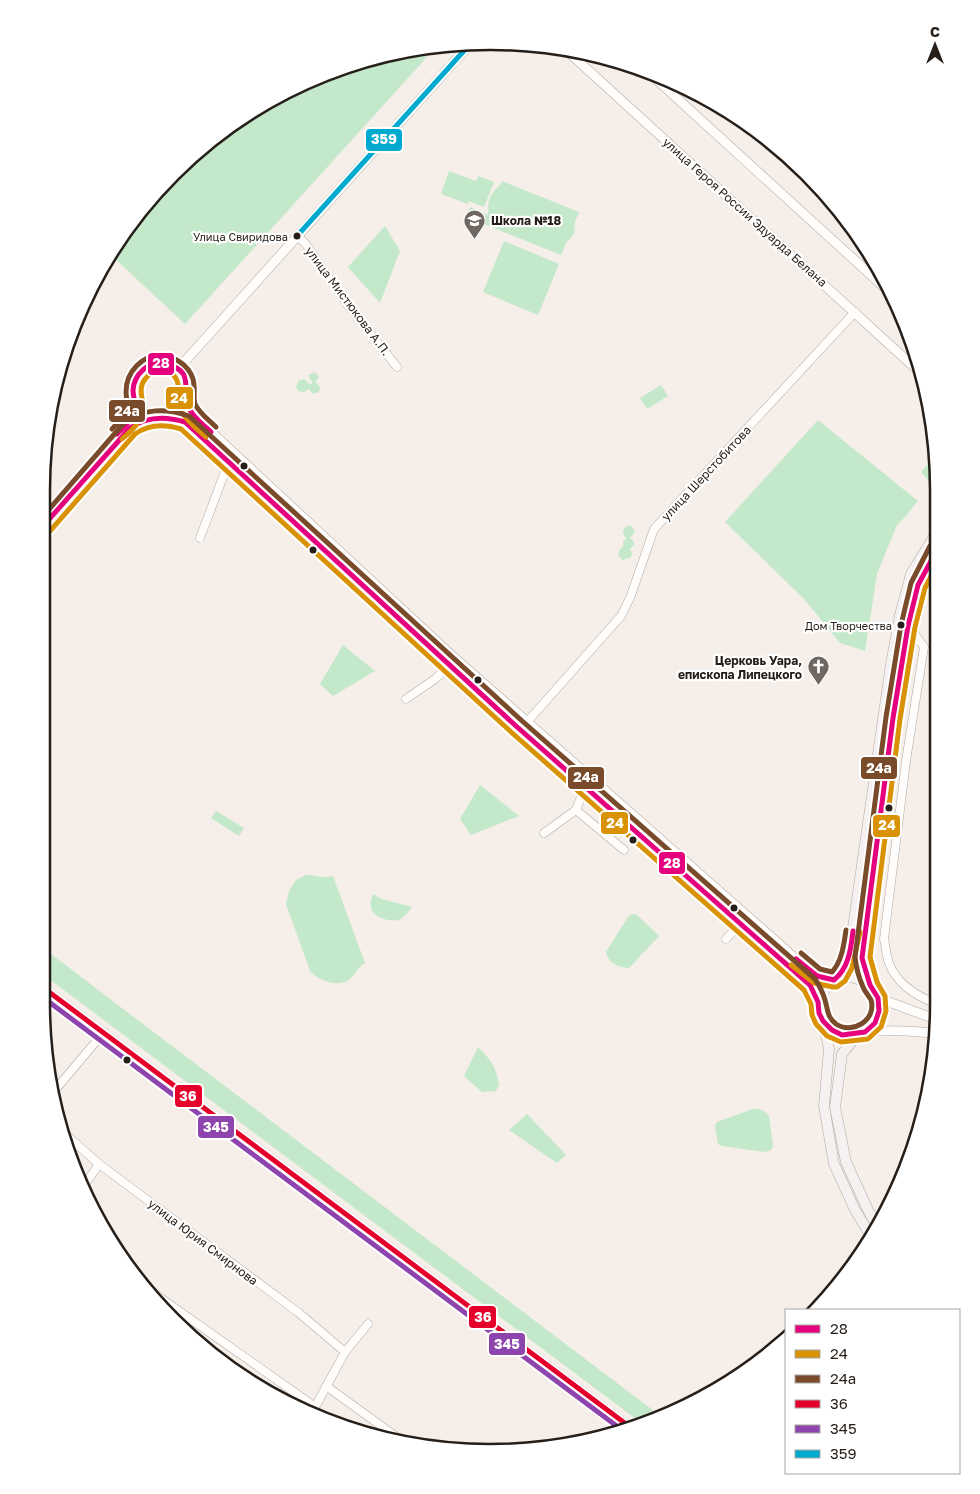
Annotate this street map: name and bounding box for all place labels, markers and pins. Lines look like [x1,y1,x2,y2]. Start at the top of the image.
school or university icon: Школа №18 [463,208,487,239]
place label: Школа №18 [491,213,561,228]
place label: Улица Свиридова [193,230,288,243]
marker: Улица Свиридова [292,231,302,241]
unlabelled marker [239,461,249,471]
unlabelled marker [308,545,318,555]
place label: Дом Творчества [805,619,892,632]
marker: Дом Творчества [896,620,906,630]
place label: Церковь Уара, епископа Липецкого [678,653,802,682]
church icon: Церковь Уара, епископа Липецкого [806,655,830,686]
unlabelled marker [473,675,483,685]
unlabelled marker [884,803,894,813]
unlabelled marker [628,835,638,845]
unlabelled marker [729,903,739,913]
unlabelled marker [122,1055,132,1065]

